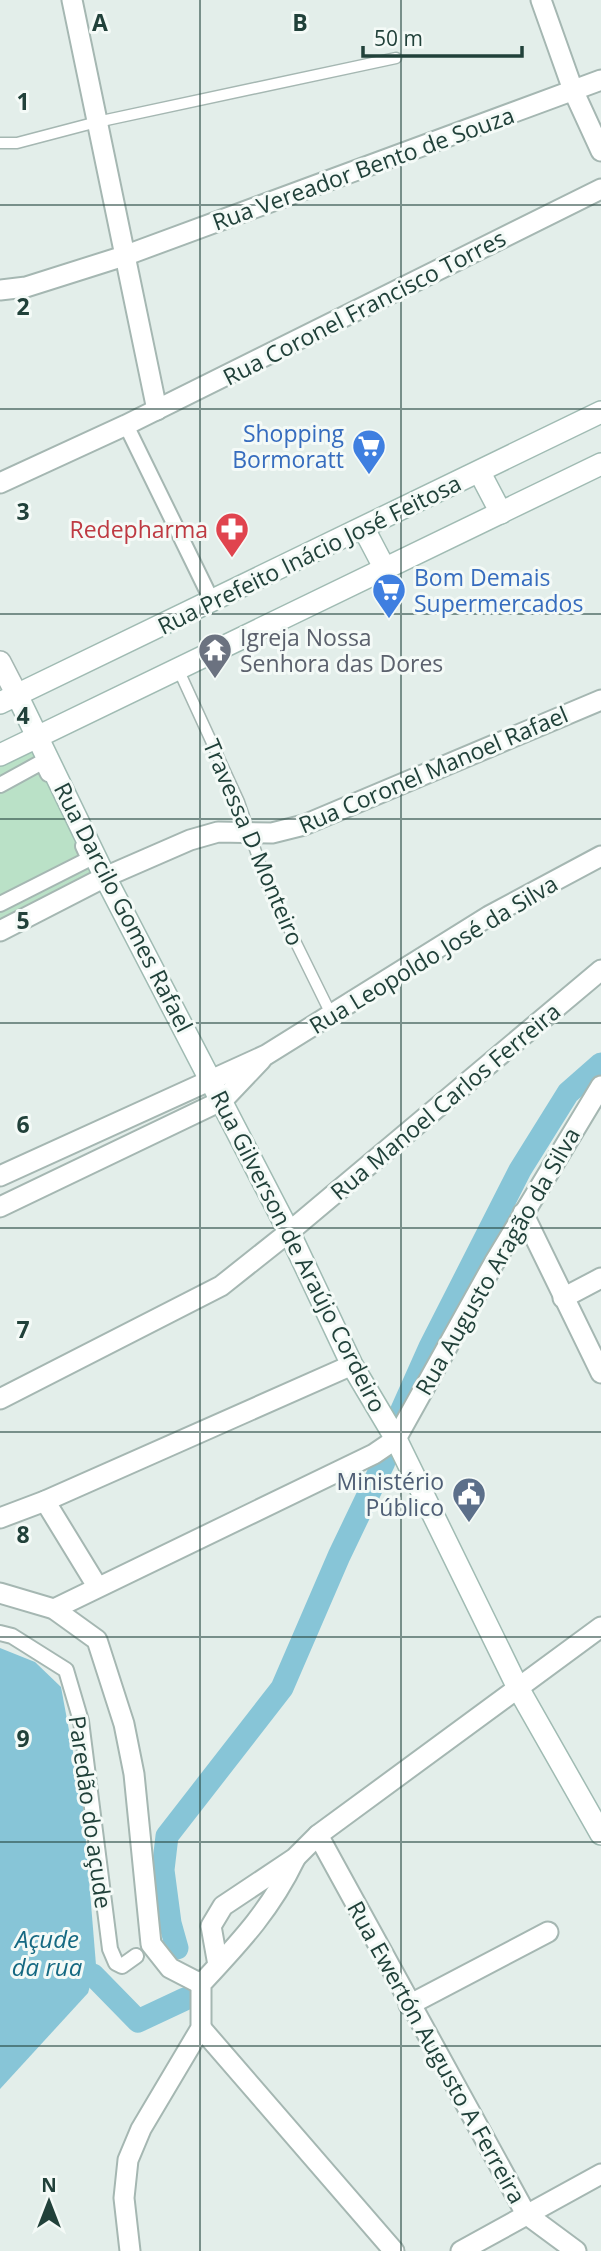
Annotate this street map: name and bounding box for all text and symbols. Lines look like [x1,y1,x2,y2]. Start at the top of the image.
text: A [92,6,108,38]
text: B [292,6,308,38]
scale bar [363,14,522,58]
text: 50 m [374,24,423,52]
text: 1 [16,85,30,117]
street label: Rua Vereador Bento de Souza [208,98,518,238]
street label: Rua Coronel Francisco Torres [217,222,511,392]
text: 2 [16,290,30,322]
place label: Shopping Bormoratt [232,417,344,475]
supermarket icon: Shopping Bormoratt [350,427,388,476]
street label: Rua Prefeito Inácio José Feitosa [152,466,466,642]
text: 3 [16,495,30,527]
pharmacy icon: Redepharma [213,510,251,559]
place label: Redepharma [69,513,208,545]
place label: Bom Demais Supermercados [414,561,583,619]
supermarket icon: Bom Demais Supermercados [370,571,408,620]
place label: Igreja Nossa Senhora das Dores [240,621,443,679]
temple icon: Igreja Nossa Senhora das Dores [196,631,234,680]
street label: Rua Coronel Manoel Rafael [293,698,573,840]
text: 4 [16,699,30,731]
street label: Travessa D Monteiro [196,734,312,950]
street label: Rua Darcilo Gomes Rafael [47,777,201,1037]
street label: Rua Leopoldo José da Silva [303,867,563,1041]
text: 5 [16,904,30,936]
street label: Rua Manoel Carlos Ferreira [323,995,567,1207]
street label: Rua Gilverson de Araújo Cordeiro [204,1085,394,1417]
text: 6 [16,1108,30,1140]
street label: Rua Augusto Aragão da Silva [407,1121,587,1401]
text: 7 [16,1313,30,1345]
place label: Ministério Público [336,1465,444,1523]
public building icon: Ministério Público [450,1475,488,1524]
text: 8 [16,1518,30,1550]
street label: Paredão do açude [62,1714,120,1910]
text: 9 [16,1722,30,1754]
street label: Rua Ewertón Augusto A Ferreira [340,1895,534,2209]
water label: Açude da rua [12,1922,83,1983]
north arrow [14,2167,84,2237]
text: N [41,2172,57,2198]

